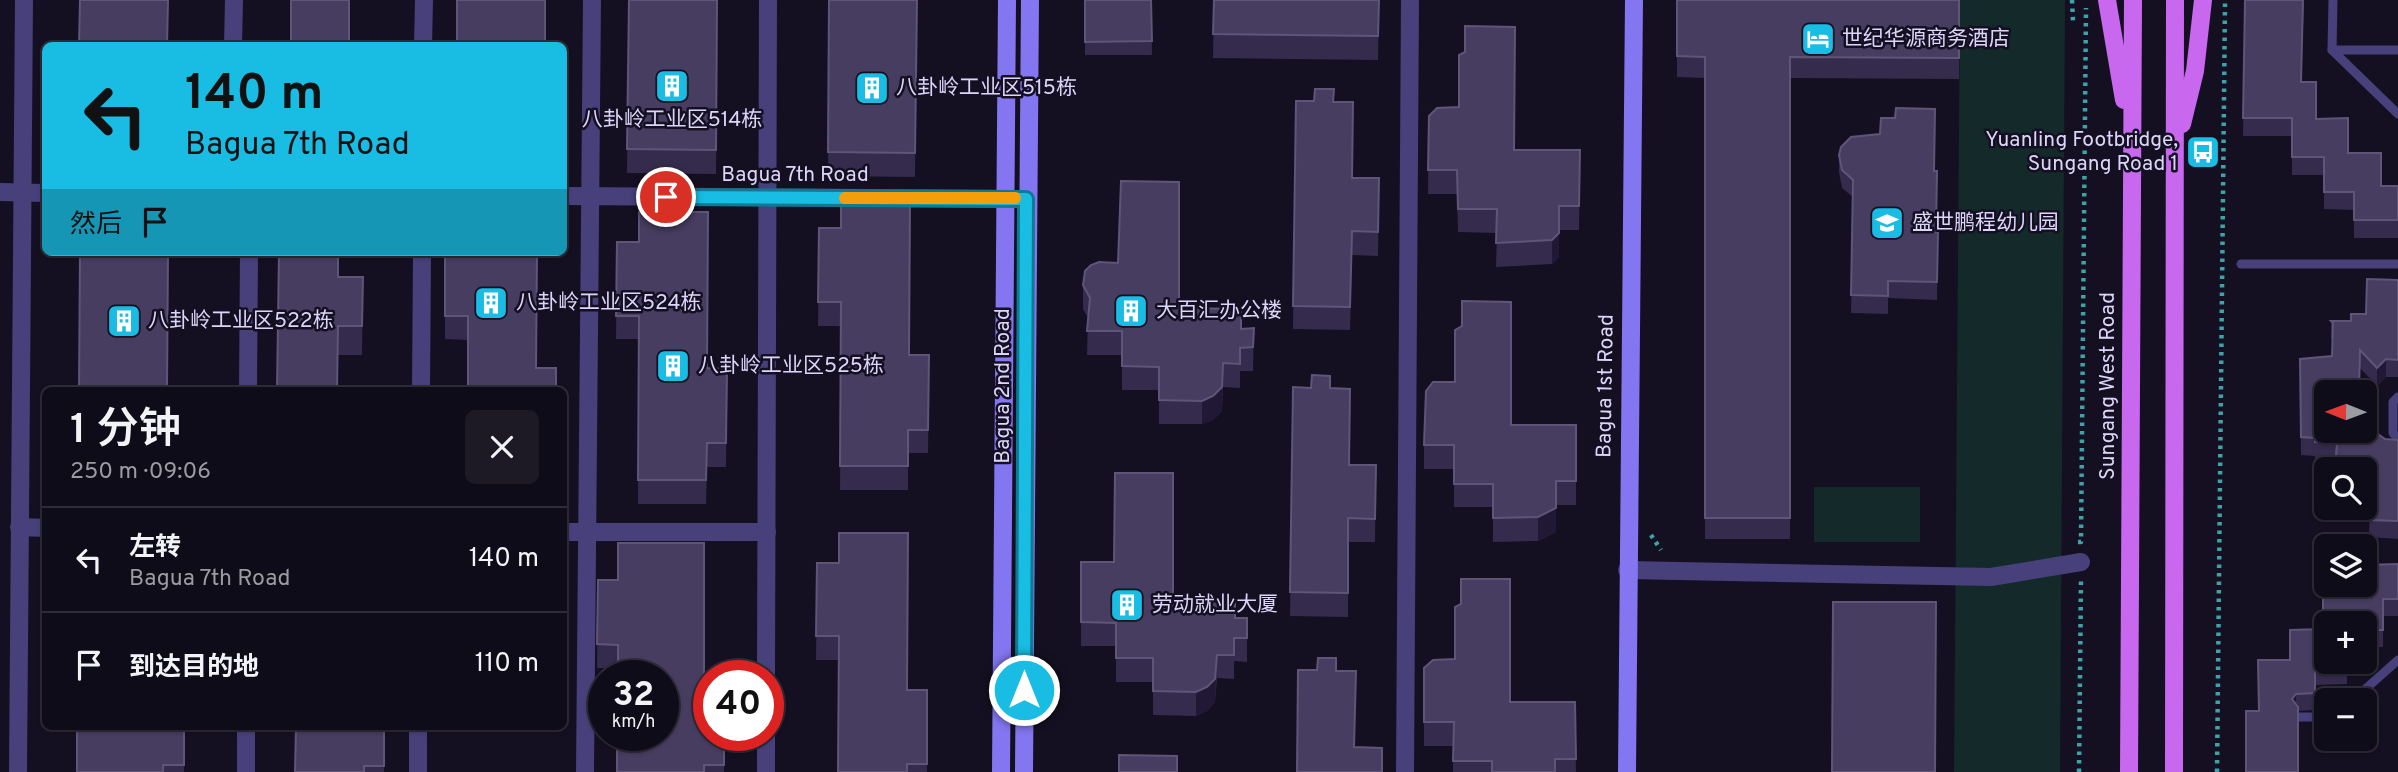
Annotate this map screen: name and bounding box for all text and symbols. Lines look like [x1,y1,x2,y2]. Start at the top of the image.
hotel icon: 世纪华源商务酒店 [1799,20,1837,58]
place label: 世纪华源商务酒店 [1842,26,2010,53]
text: 140 m [185,65,324,127]
building icon: 八卦岭工业区514栋 [653,67,691,105]
building icon: 八卦岭工业区515栋 [853,69,891,107]
icon: left [70,70,161,161]
place label: 八卦岭工业区515栋 [896,75,1077,102]
place label: 八卦岭工业区514栋 [582,107,762,134]
text: Bagua 7th Road [185,126,410,166]
place label: Yuanling Footbridge, Sungang Road 1 [1985,127,2178,178]
bus stop icon: Yuanling Footbridge, Sungang Road 1 [2184,133,2222,171]
street label: Bagua 7th Road [721,162,869,189]
pin [636,167,696,227]
icon: arrive [647,178,685,216]
icon: arrive [136,203,174,241]
school or university icon: 盛世鹏程幼儿园 [1868,204,1906,242]
text: 然后 [70,209,122,242]
place label: 盛世鹏程幼儿园 [1912,210,2059,237]
building icon: 八卦岭工业区524栋 [472,284,510,322]
place label: 八卦岭工业区524栋 [516,290,702,317]
building icon: 大百汇办公楼 [1112,292,1150,330]
street label: Sungang West Road [2095,292,2122,480]
place label: 大百汇办公楼 [1156,298,1282,325]
building icon: 八卦岭工业区522栋 [105,302,143,340]
place label: 八卦岭工业区522栋 [148,308,334,335]
street label: Bagua 2nd Road [990,308,1017,464]
street label: Bagua 1st Road [1591,314,1621,458]
building icon: 八卦岭工业区525栋 [654,347,692,385]
place label: 八卦岭工业区525栋 [698,353,884,380]
north arrow [2314,380,2376,443]
map controls [2314,380,2377,751]
text: 1 分钟 [70,405,181,458]
button: close [465,410,539,484]
button: search [2314,457,2377,520]
text: 250 m · 09:06 [70,458,211,487]
text: 左转 [129,532,181,565]
button: layers [2314,534,2377,597]
icon: left [70,541,108,579]
text: 140 m [469,543,539,576]
text: Bagua 7th Road [129,565,291,594]
building icon: 劳动就业大厦 [1108,586,1146,624]
place label: 劳动就业大厦 [1152,592,1278,619]
button: + [2314,611,2377,674]
icon: arrive [70,646,108,684]
text: 110 m [475,648,539,681]
text: 到达目的地 [129,652,259,685]
position arrow [987,653,1061,727]
speed limit sign: 40 [693,660,784,751]
text: 32 [613,674,654,718]
button: − [2314,688,2377,751]
text: km/h [612,711,655,734]

